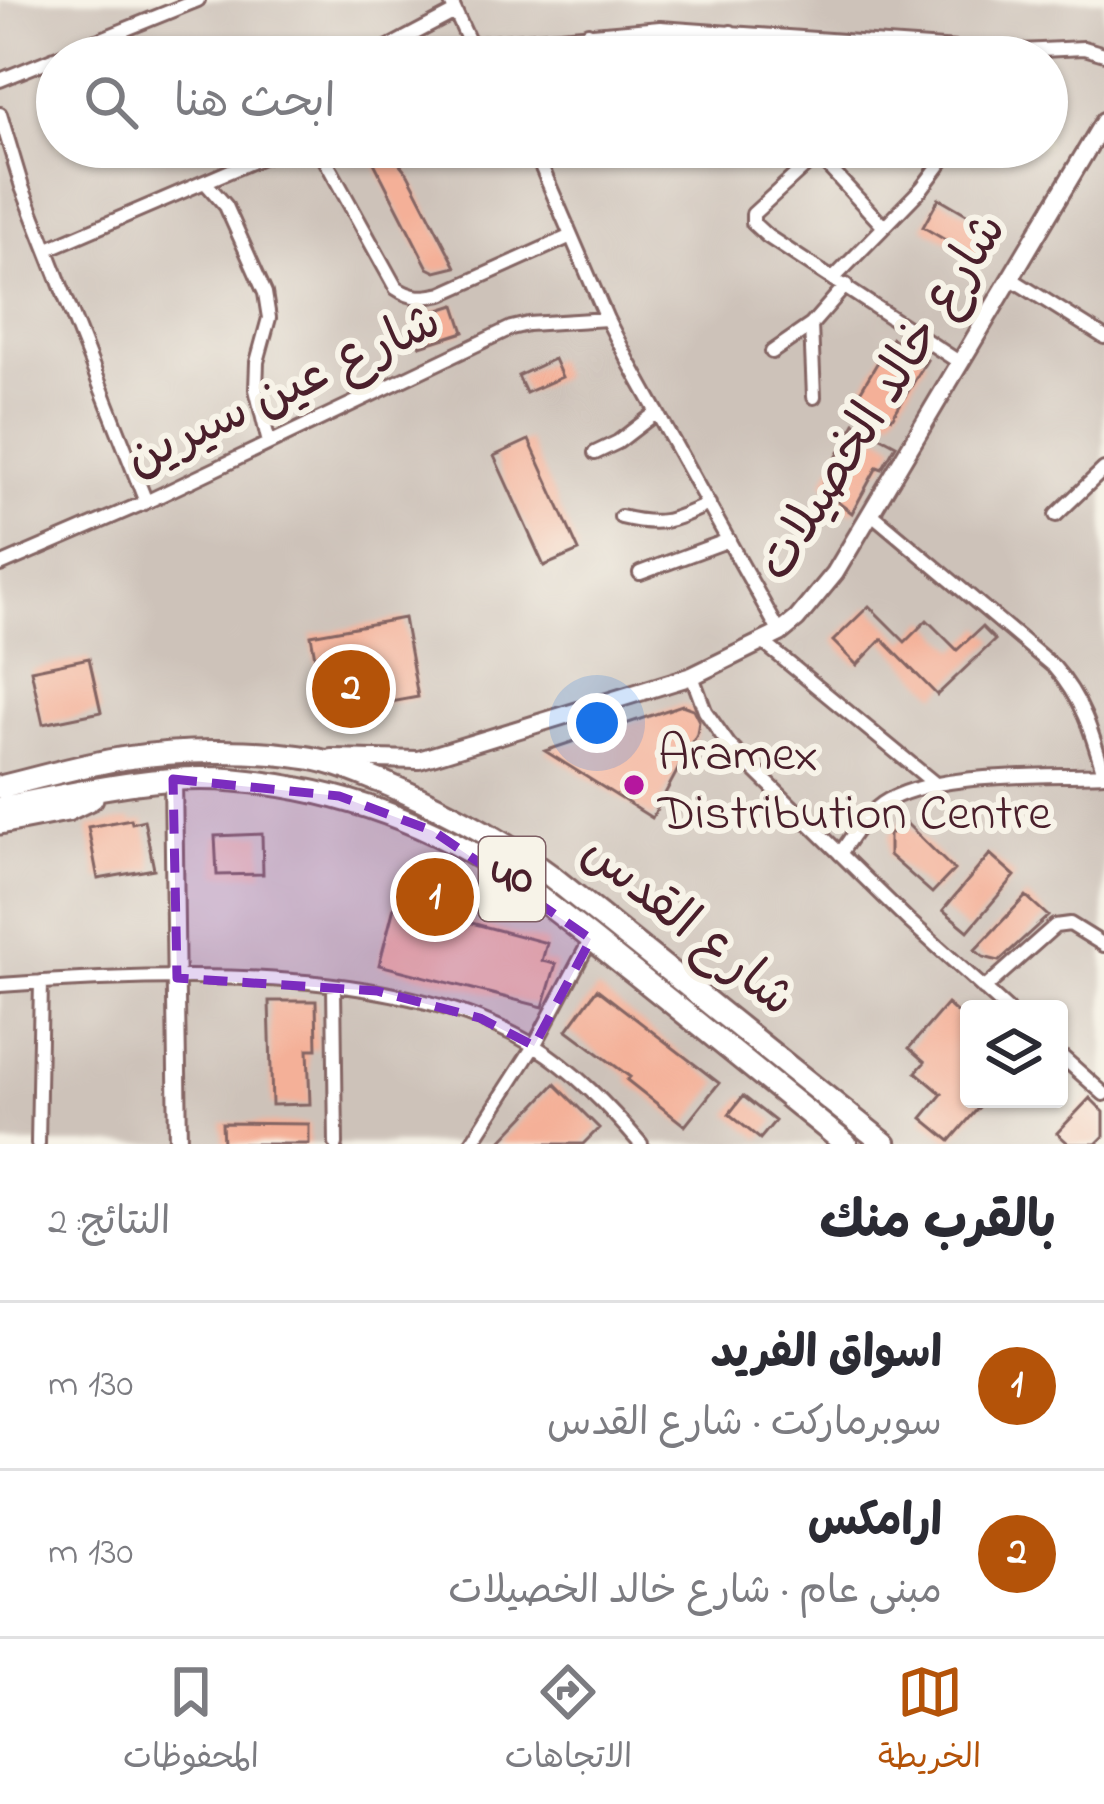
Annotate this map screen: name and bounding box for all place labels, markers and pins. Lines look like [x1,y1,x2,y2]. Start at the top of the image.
pin: 2 [312,644,390,734]
place label: Aramex Distribution Centre [656,719,1051,853]
marker: Aramex Distribution Centre [621,772,647,798]
pin: 1 [396,852,474,942]

